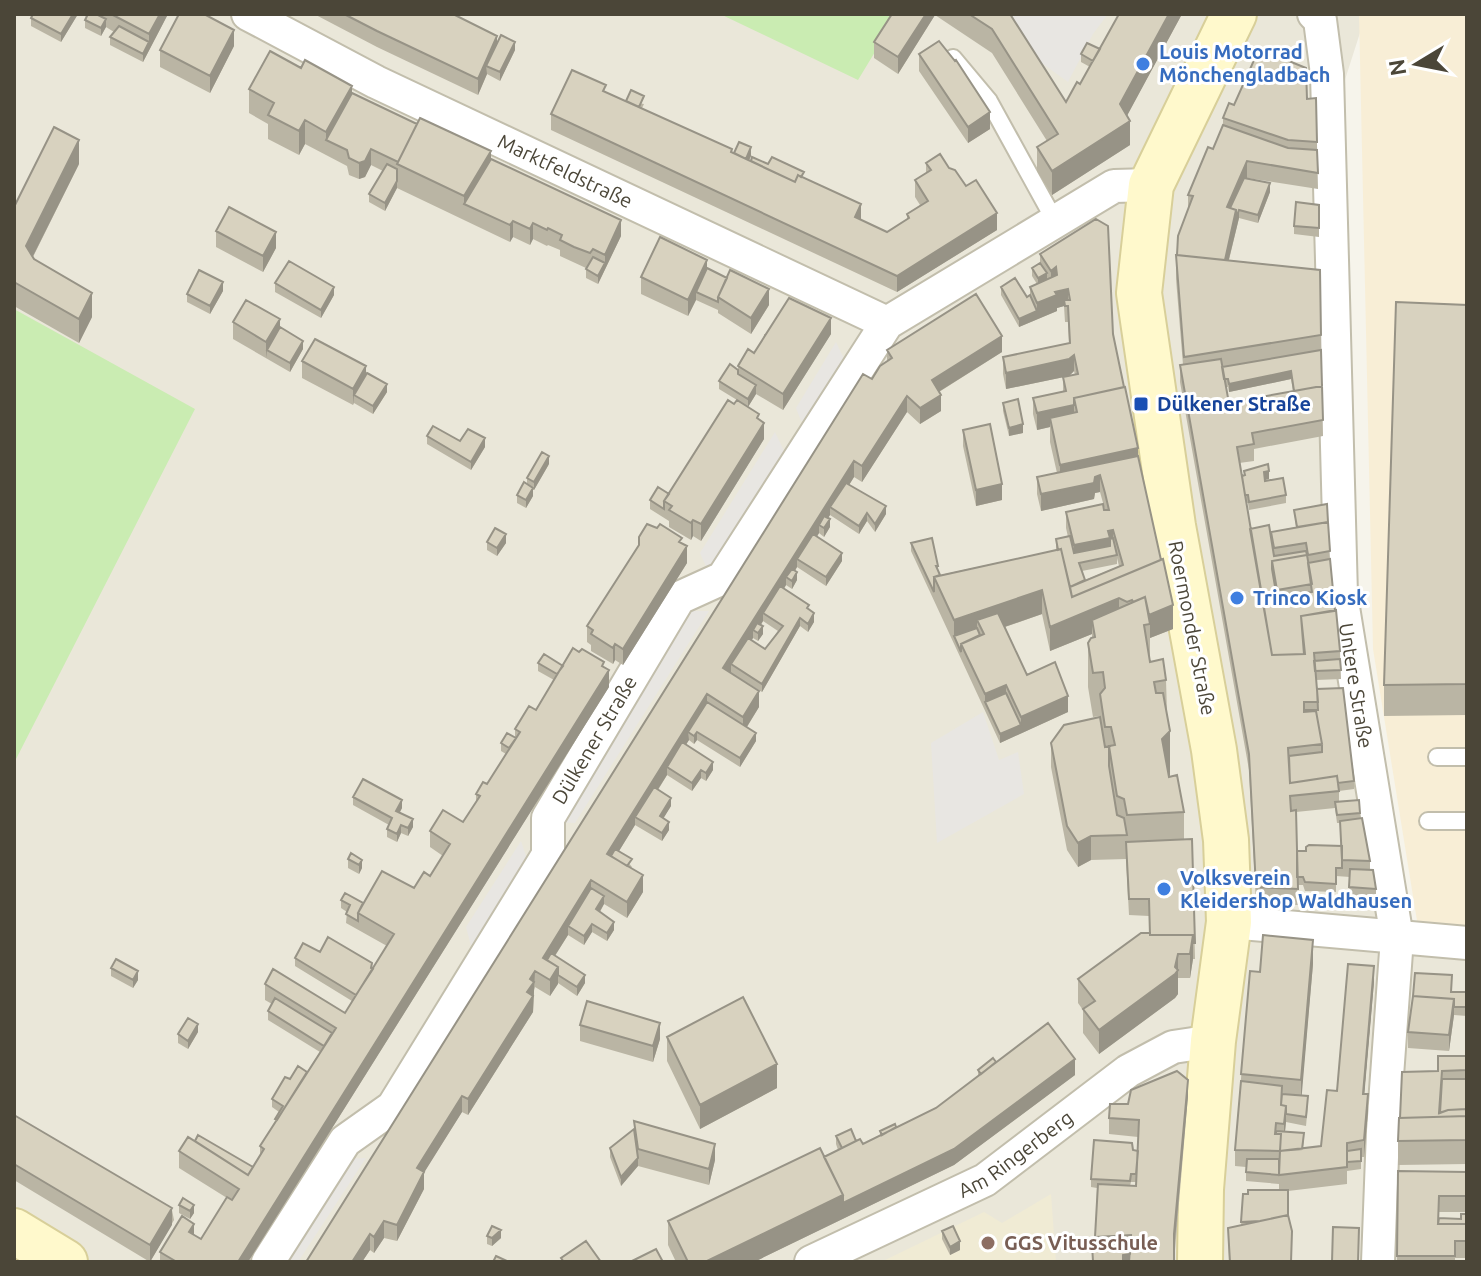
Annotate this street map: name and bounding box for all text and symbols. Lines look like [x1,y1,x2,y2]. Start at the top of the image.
north arrow [1377,24,1457,104]
place label: Louis Motorrad Mönchengladbach [1159,40,1331,86]
marker: Louis Motorrad Mönchengladbach [1134,55,1152,73]
text: N [1383,57,1411,78]
street label: Marktfeldstraße [494,129,636,212]
place label: Dülkener Straße [1157,392,1311,415]
marker: Dülkener Straße [1132,395,1150,413]
street label: Roermonder Straße [1164,539,1221,717]
place label: Trinco Kiosk [1253,586,1367,609]
marker: Trinco Kiosk [1228,589,1246,607]
street label: Untere Straße [1335,621,1378,750]
street label: Dülkener Straße [547,671,641,808]
place label: Volksverein Kleidershop Waldhausen [1180,866,1412,912]
marker: Volksverein Kleidershop Waldhausen [1155,880,1173,898]
street label: Am Ringerberg [954,1105,1077,1202]
place label: GGS Vitusschule [1004,1231,1158,1254]
marker: GGS Vitusschule [979,1234,997,1252]

